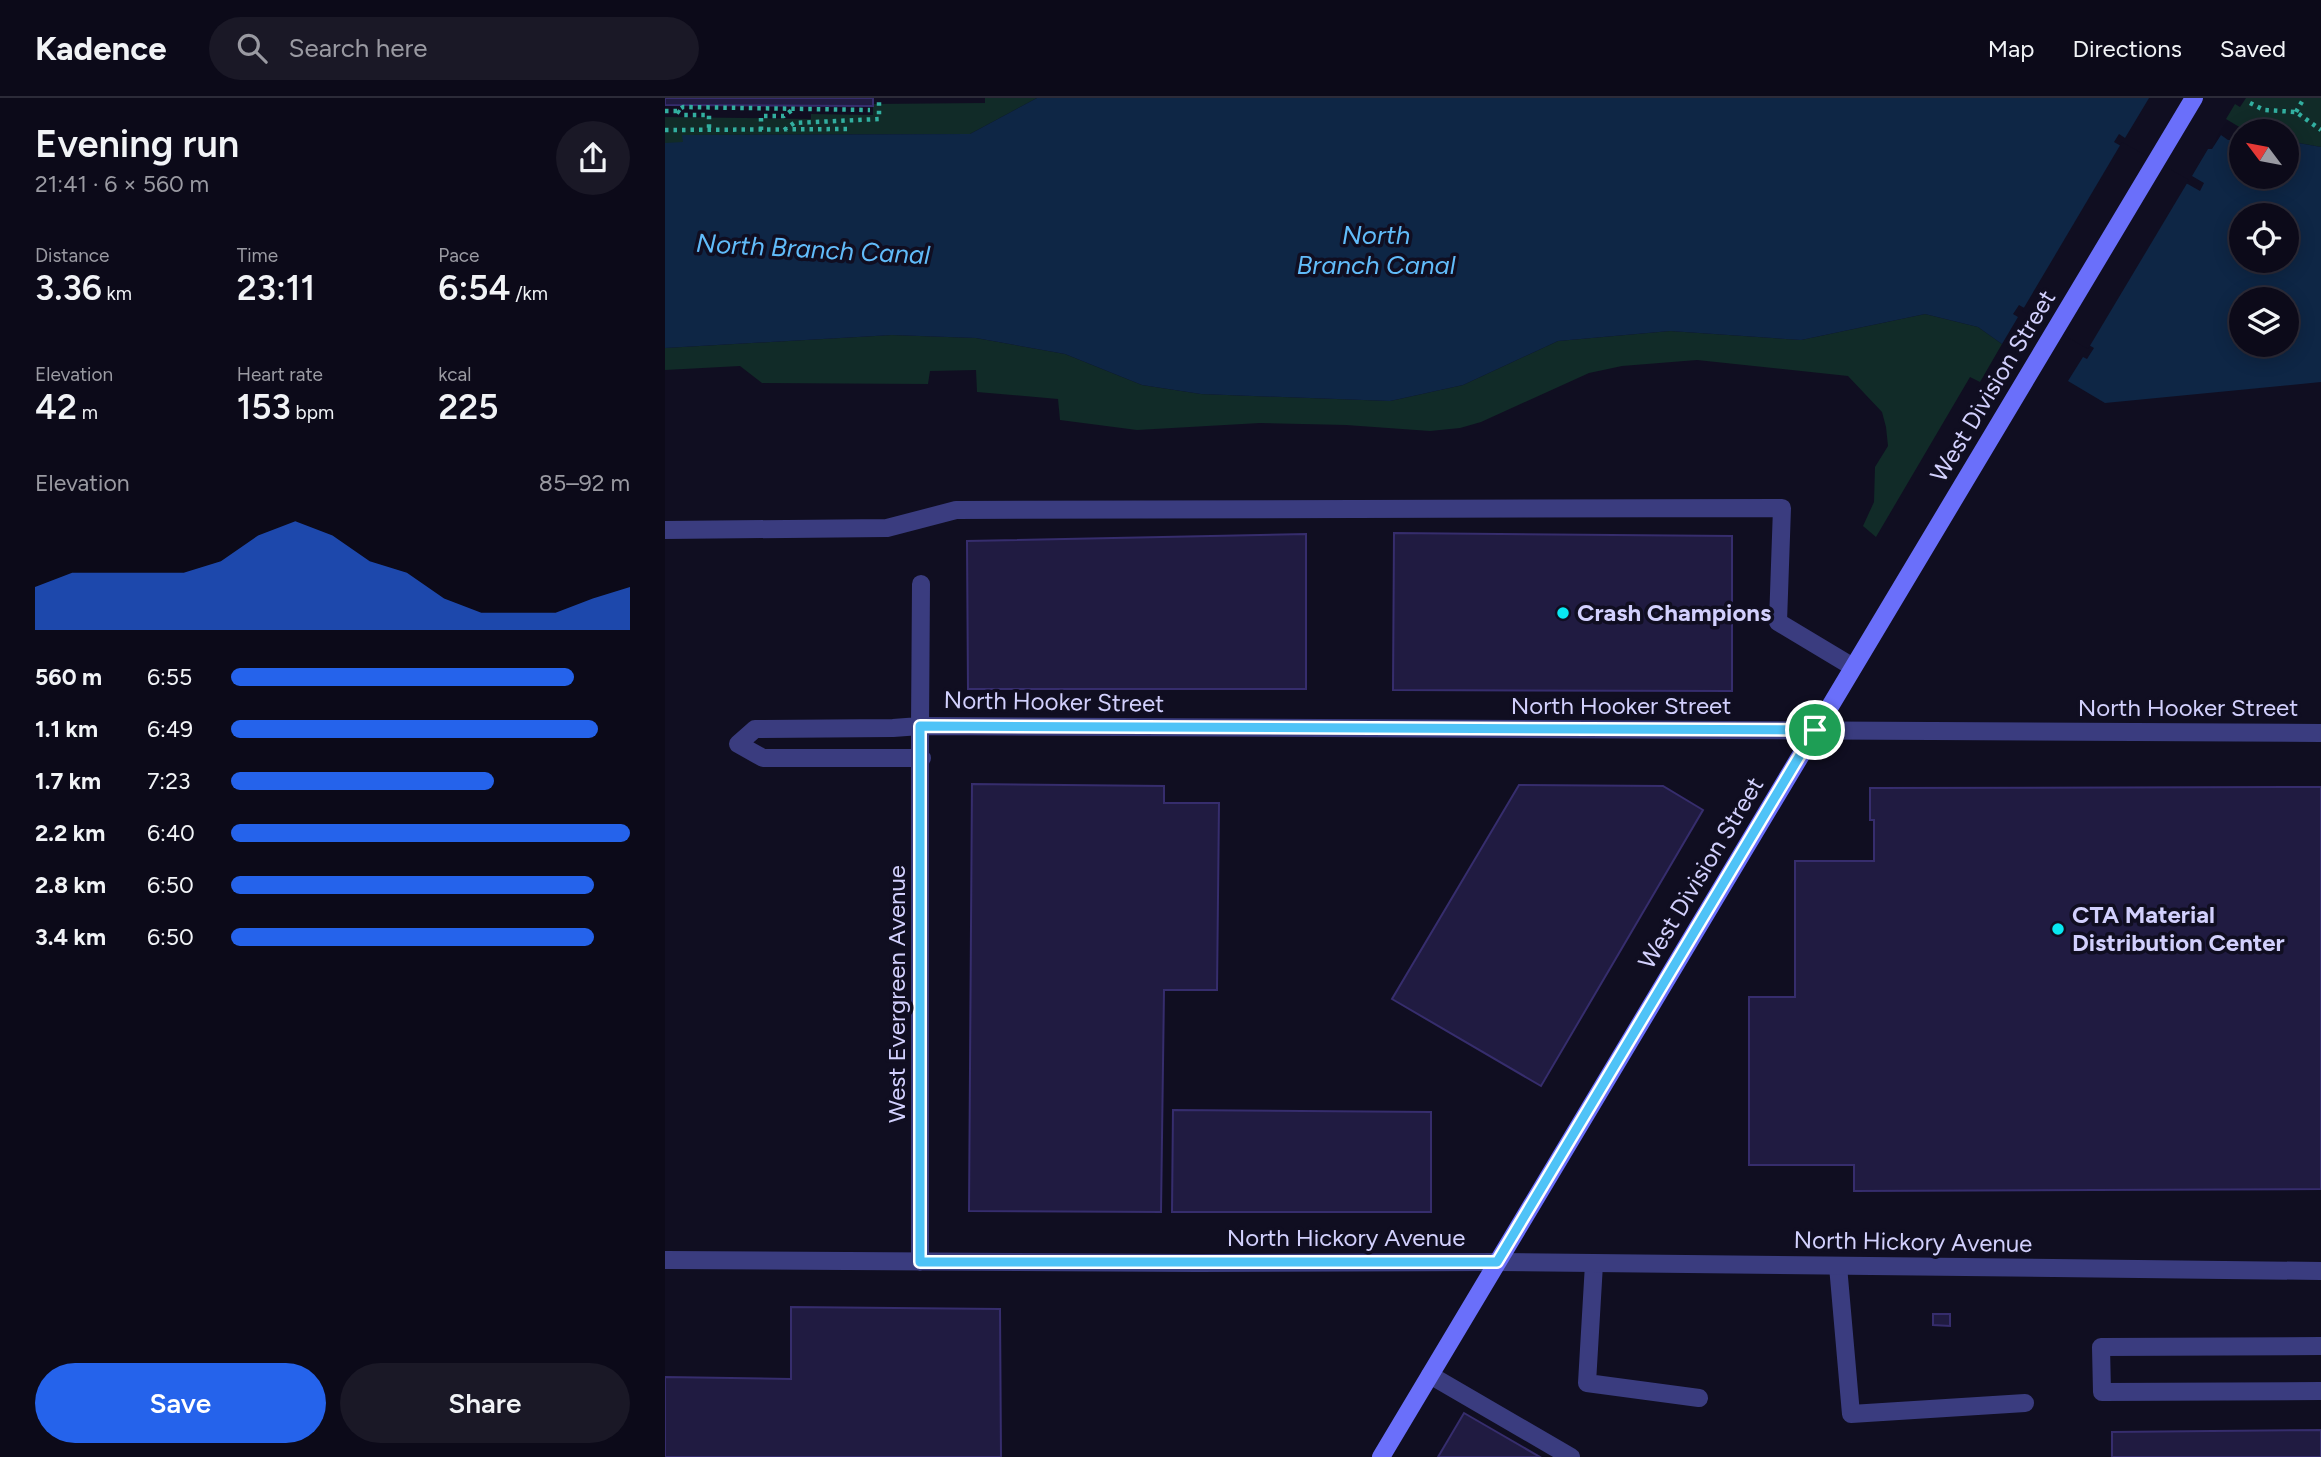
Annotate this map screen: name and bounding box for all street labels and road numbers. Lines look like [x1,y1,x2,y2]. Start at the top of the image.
street label: West Division Street [1924,285,2061,487]
street label: North Hooker Street [943,685,1165,718]
street label: North Hooker Street [1511,691,1731,720]
street label: North Hooker Street [2078,693,2298,722]
street label: West Division Street [1632,772,1769,974]
street label: West Evergreen Avenue [882,865,911,1123]
street label: North Hickory Avenue [1227,1223,1465,1252]
street label: North Hickory Avenue [1793,1225,2033,1258]

